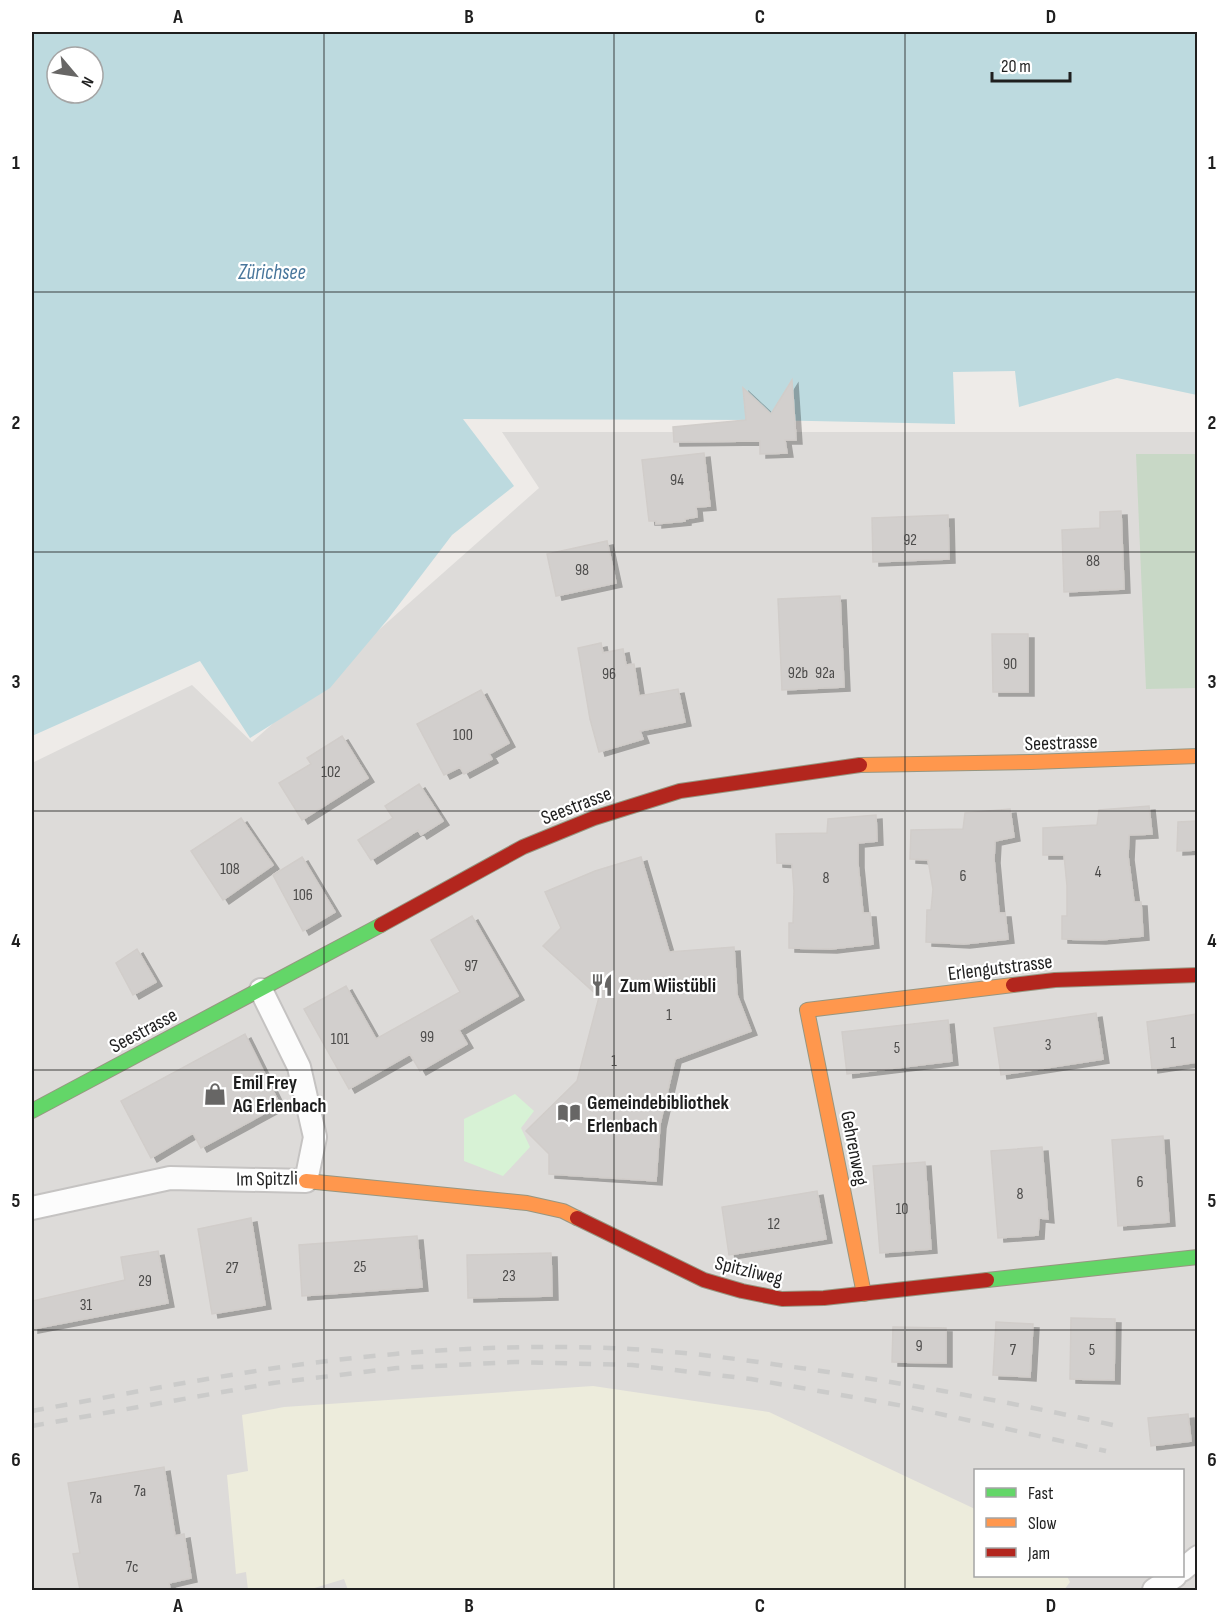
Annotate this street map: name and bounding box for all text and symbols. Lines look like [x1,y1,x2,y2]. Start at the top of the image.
text: A [172,5,183,29]
text: B [464,5,474,29]
text: C [755,5,765,29]
text: D [1046,5,1056,29]
north arrow [45,45,105,105]
scale bar [992,45,1070,83]
text: 20 m [1001,56,1031,77]
text: N [76,73,97,90]
text: 1 [12,151,20,175]
text: 1 [1208,151,1216,175]
water label: Zürichsee [237,260,306,285]
text: 2 [12,411,20,435]
text: 2 [1208,411,1216,435]
house number: 94 [670,471,684,490]
house number: 92 [903,531,917,550]
house number: 88 [1086,552,1100,571]
house number: 98 [575,561,589,580]
house number: 90 [1003,655,1017,674]
house number: 92b [788,664,808,683]
house number: 92a [815,664,835,683]
house number: 96 [602,665,616,684]
text: 3 [12,670,21,694]
text: 3 [1208,670,1217,694]
house number: 100 [453,726,473,745]
street label: Seestrasse [1024,730,1098,756]
house number: 102 [321,763,341,782]
street label: Seestrasse [538,782,615,830]
house number: 108 [220,860,240,879]
house number: 4 [1095,863,1102,882]
house number: 6 [959,867,967,886]
house number: 8 [822,869,830,888]
house number: 106 [293,886,313,905]
text: 4 [11,929,21,953]
text: 4 [1207,929,1217,953]
street label: Erlengutstrasse [946,950,1054,986]
house number: 97 [464,957,478,976]
restaurant icon: Zum Wiistübli [589,972,615,998]
place label: Zum Wiistübli [620,974,716,998]
street label: Seestrasse [106,1003,181,1059]
house number: 1 [666,1006,672,1025]
house number: 99 [420,1028,434,1047]
house number: 101 [331,1030,350,1049]
house number: 1 [1170,1034,1176,1053]
house number: 3 [1045,1036,1051,1055]
house number: 5 [894,1039,900,1058]
house number: 1 [611,1052,617,1071]
place label: Emil Frey AG Erlenbach [232,1071,326,1118]
shop icon: Emil Frey AG Erlenbach [202,1081,228,1107]
place label: Gemeindebibliothek Erlenbach [587,1091,730,1138]
library icon: Gemeindebibliothek Erlenbach [556,1100,582,1126]
street label: Gehrenweg [835,1109,873,1188]
street label: Im Spitzli [236,1166,298,1192]
house number: 6 [1136,1173,1144,1192]
house number: 8 [1016,1185,1024,1204]
text: 5 [12,1189,21,1213]
text: 5 [1208,1189,1217,1213]
house number: 10 [896,1200,908,1219]
house number: 12 [768,1215,780,1234]
street label: Spitzliweg [712,1251,785,1291]
house number: 25 [353,1258,367,1277]
house number: 27 [225,1259,239,1278]
house number: 23 [502,1267,516,1286]
house number: 29 [138,1272,152,1291]
house number: 31 [80,1296,93,1315]
house number: 9 [915,1337,923,1356]
house number: 7 [1010,1341,1017,1360]
house number: 5 [1089,1341,1095,1360]
text: 6 [11,1448,21,1472]
text: 6 [1207,1448,1217,1472]
legend [974,1469,1184,1577]
house number: 7a [134,1482,146,1501]
text: Fast [1028,1483,1054,1504]
house number: 7a [90,1489,102,1508]
text: Slow [1028,1513,1057,1534]
text: Jam [1027,1543,1050,1564]
house number: 7c [126,1558,138,1577]
text: A [172,1594,183,1618]
text: B [464,1594,474,1618]
text: C [755,1594,765,1618]
text: D [1046,1594,1056,1618]

